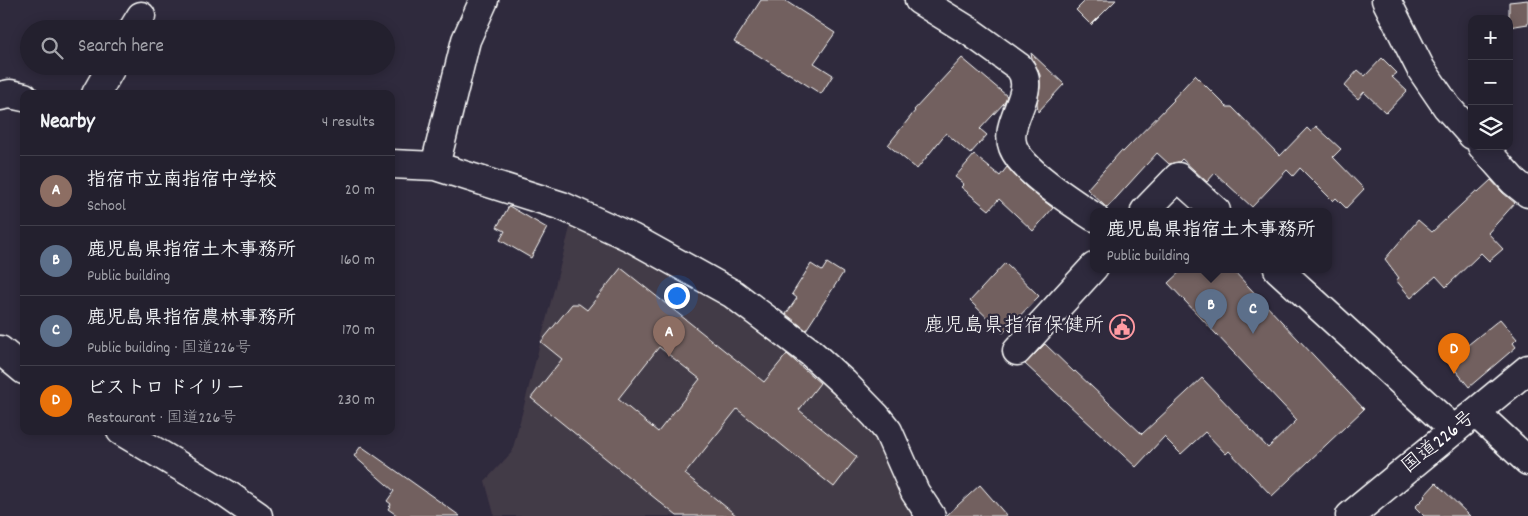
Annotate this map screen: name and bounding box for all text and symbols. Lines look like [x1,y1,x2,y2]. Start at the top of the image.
map controls [1468,15,1513,150]
button: + [1468,15,1513,60]
search box [20,20,395,75]
icon: search [38,34,66,62]
text: Search here [78,34,164,61]
button: − [1468,60,1513,105]
button: layers [1468,105,1513,150]
text: Nearby [40,108,95,138]
text: 4 results [322,111,375,134]
text: 指宿市立南指宿中学校 [87,168,277,195]
text: A [52,179,60,202]
text: 20 m [345,179,375,202]
text: School [87,195,126,218]
popup [1090,208,1332,273]
text: 鹿児島県指宿土木事務所 [1106,218,1316,245]
text: 鹿児島県指宿土木事務所 [87,238,296,265]
text: Public building [1106,245,1190,268]
text: B [52,249,60,272]
text: 160 m [340,249,375,272]
text: Public building [87,265,170,288]
your location [664,283,690,309]
pin: B [1195,289,1227,330]
pin: C [1237,293,1269,334]
text: 鹿児島県指宿農林事務所 [87,306,296,333]
place label: 鹿児島県指宿保健所 [924,313,1104,341]
public building icon: 鹿児島県指宿保健所 [1109,314,1135,340]
pin: A [653,316,685,357]
text: C [52,319,60,342]
text: 170 m [342,319,375,342]
pin: D [1438,333,1470,374]
text: Public building · 国道226号 [87,337,251,360]
text: ビストロ ドイリー [87,376,245,403]
text: D [52,389,60,412]
text: 230 m [338,389,375,412]
street label: 国道226号 [1396,405,1482,481]
text: Restaurant · 国道226号 [87,407,236,430]

